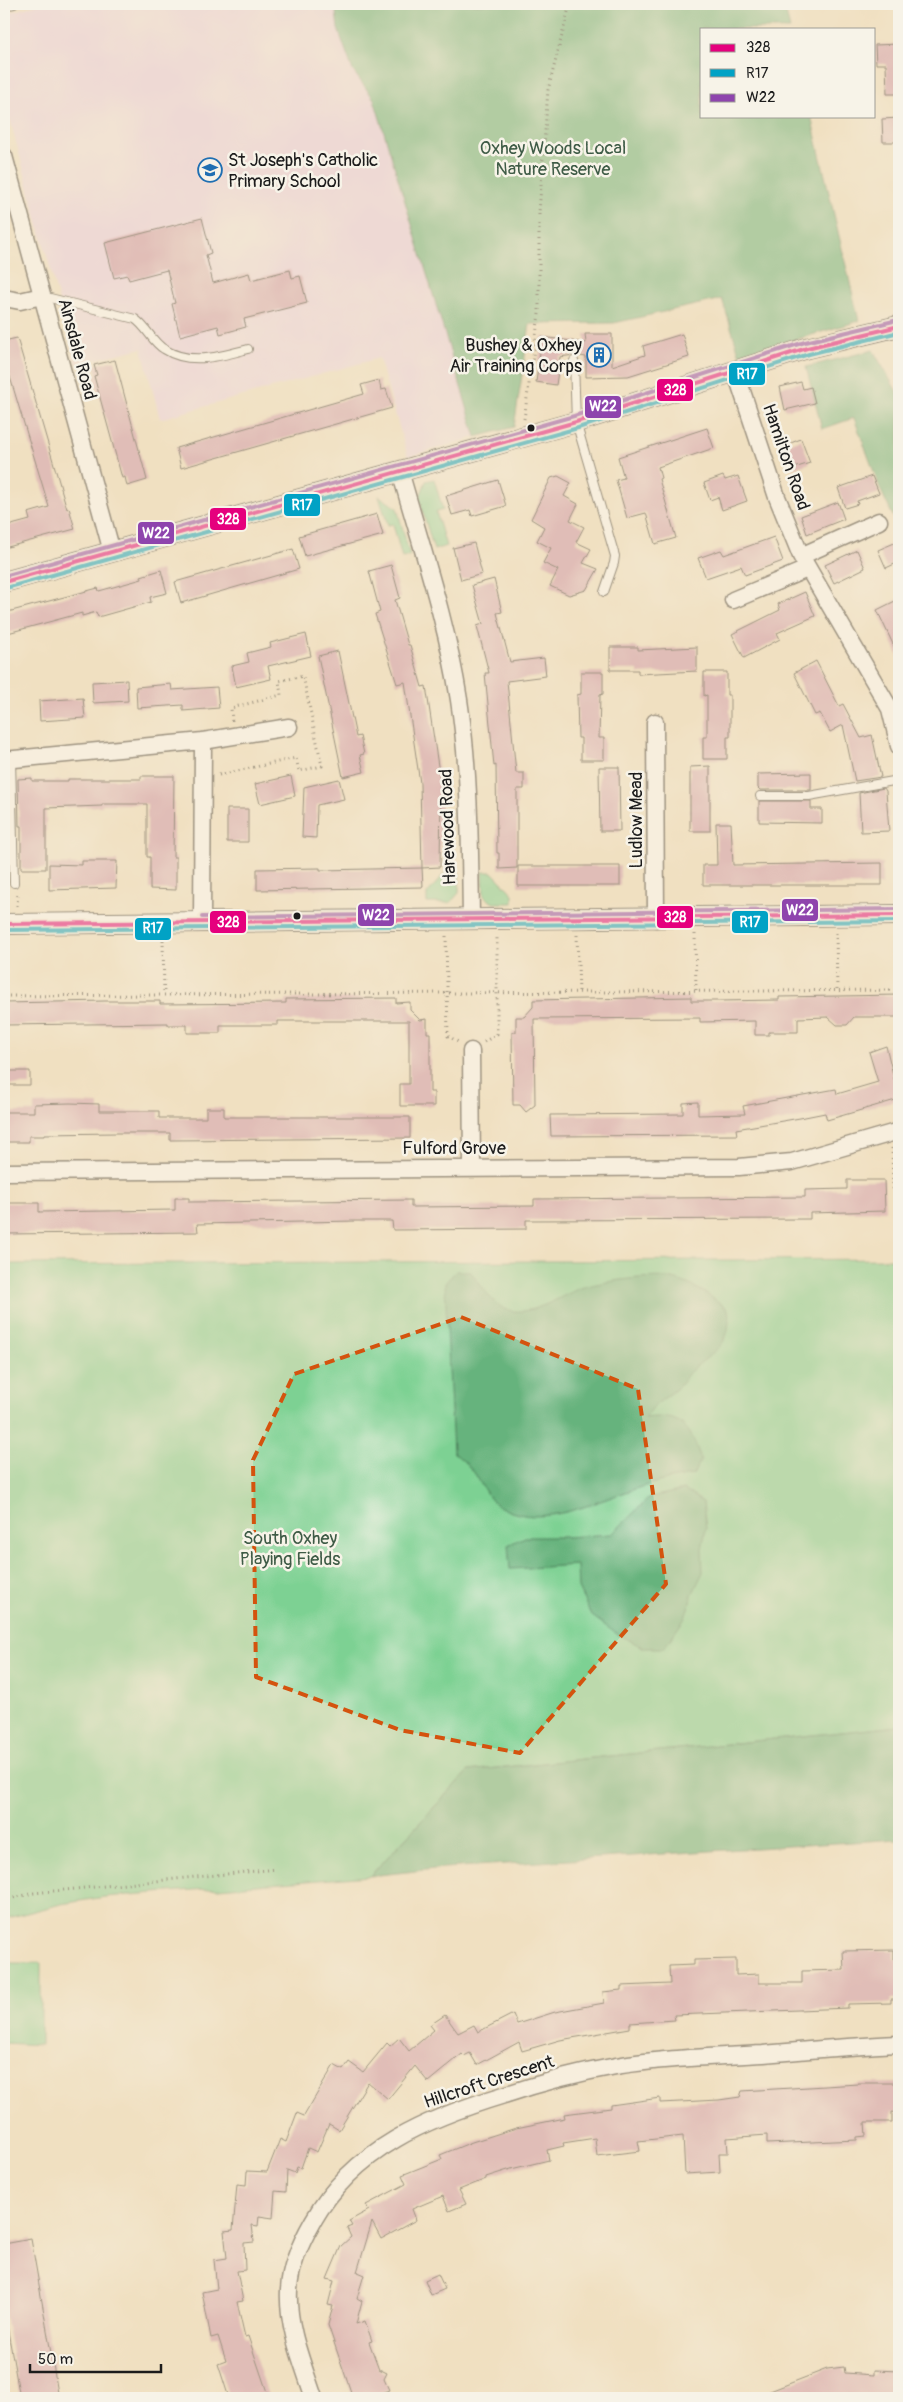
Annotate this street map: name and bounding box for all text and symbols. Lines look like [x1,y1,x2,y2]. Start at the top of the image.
legend [700,28,876,118]
text: 328 [746,38,771,57]
text: R17 [746,64,769,83]
text: W22 [746,88,776,107]
park label: Oxhey Woods Local Nature Reserve [480,137,626,181]
place label: St Joseph's Catholic Primary School [228,149,378,193]
school or university icon: St Joseph's Catholic Primary School [197,157,223,183]
street label: Ainsdale Road [52,296,102,402]
place label: Bushey & Oxhey Air Training Corps [449,334,582,378]
building icon: Bushey & Oxhey Air Training Corps [586,342,612,368]
line badge: R17 [728,362,766,386]
text: R17 [737,366,758,383]
line badge: 328 [656,378,694,402]
text: 328 [664,382,686,399]
line badge: W22 [584,395,622,419]
text: W22 [589,398,617,415]
street label: Hamilton Road [757,401,815,513]
unlabelled marker [526,423,536,433]
line badge: R17 [283,493,321,517]
text: R17 [292,497,313,514]
line badge: 328 [209,507,247,531]
text: 328 [217,511,239,528]
line badge: W22 [137,521,175,545]
text: W22 [142,525,170,542]
street label: Harewood Road [434,769,462,885]
street label: Ludlow Mead [625,772,648,868]
line badge: W22 [781,898,819,922]
text: W22 [786,902,814,919]
line badge: W22 [357,903,395,927]
line badge: 328 [656,905,694,929]
text: W22 [362,907,390,924]
text: 328 [664,909,686,926]
line badge: 328 [209,910,247,934]
line badge: R17 [731,910,769,934]
unlabelled marker [292,911,302,921]
text: 328 [217,914,239,931]
text: R17 [740,914,761,931]
line badge: R17 [134,917,172,941]
text: R17 [143,920,164,937]
street label: Fulford Grove [402,1137,506,1160]
park label: South Oxhey Playing Fields [240,1527,340,1571]
street label: Hillcroft Crescent [421,2050,558,2114]
scale bar [30,2342,161,2374]
text: 50 m [38,2350,73,2369]

